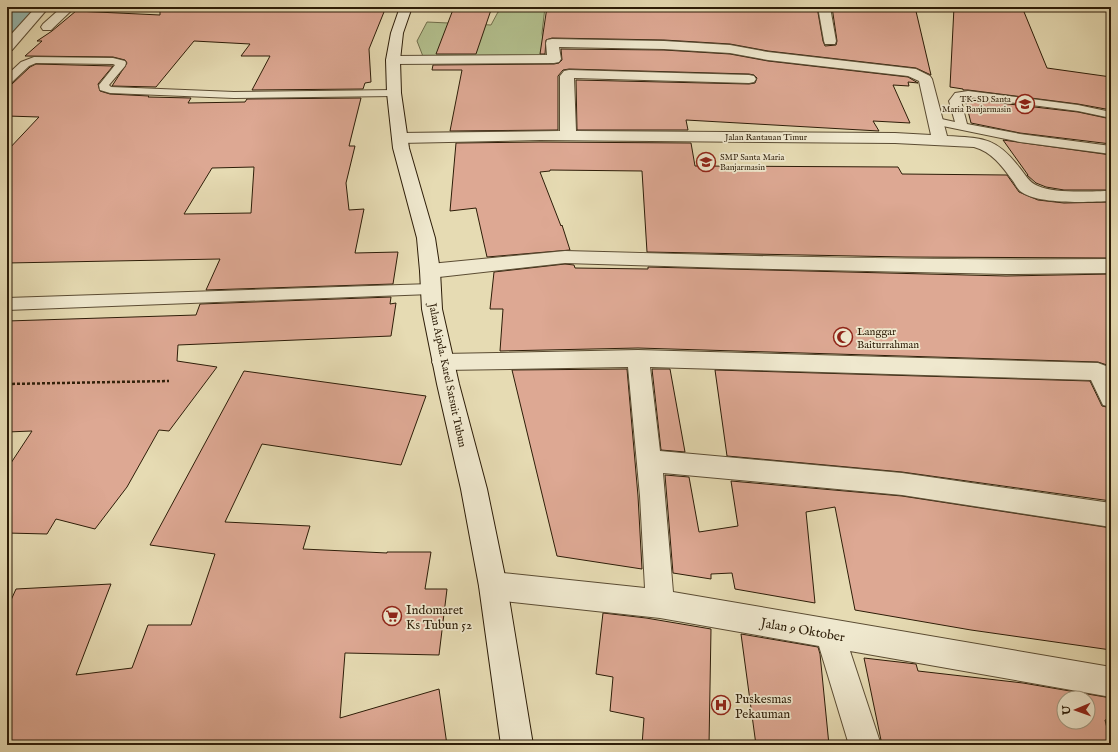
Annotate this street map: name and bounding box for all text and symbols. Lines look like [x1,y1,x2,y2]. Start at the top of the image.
school or university icon: TK-SD Santa Maria Banjarmasin [1014,93,1036,115]
place label: TK-SD Santa Maria Banjarmasin [942,94,1011,115]
street label: Jalan Rantauan Timur [724,132,808,143]
school or university icon: SMP Santa Maria Banjarmasin [695,151,717,173]
place label: SMP Santa Maria Banjarmasin [720,152,785,173]
street label: Jalan Aipda. Karel Satsuit Tubun [424,300,469,449]
place label: Langgar Baiturrahman [857,325,919,352]
mosque icon: Langgar Baiturrahman [832,326,854,348]
place label: Indomaret Ks Tubun 52 [406,602,472,634]
supermarket icon: Indomaret Ks Tubun 52 [381,605,403,627]
street label: Jalan 9 Oktober [758,614,846,646]
north arrow [1056,690,1096,730]
place label: Puskesmas Pekauman [735,691,792,723]
hospital icon: Puskesmas Pekauman [710,694,732,716]
text: U [1060,705,1074,716]

